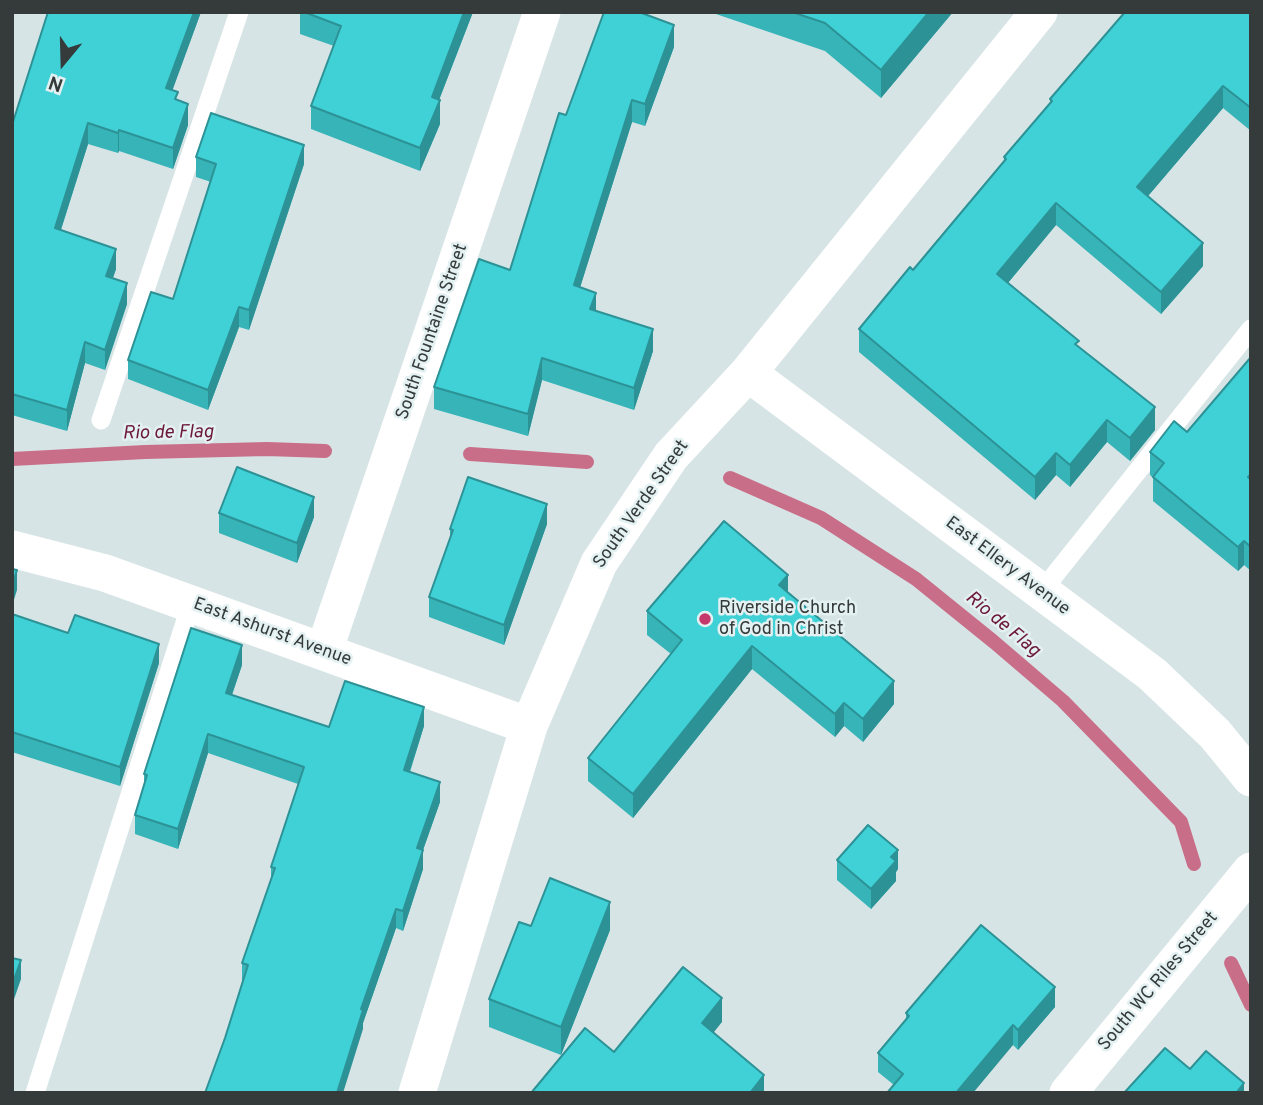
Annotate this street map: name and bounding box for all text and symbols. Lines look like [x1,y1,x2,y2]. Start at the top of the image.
north arrow [28,28,98,98]
text: N [46,69,67,96]
street label: South Fountaine Street [393,241,473,423]
water label: Rio de Flag [122,422,214,446]
street label: South Verde Street [590,437,694,573]
street label: East Ellery Avenue [940,513,1074,621]
water label: Rio de Flag [960,587,1044,663]
street label: East Ashurst Avenue [190,594,354,672]
place label: Riverside Church of God in Christ [719,598,856,640]
marker: Riverside Church of God in Christ [697,611,713,627]
street label: South WC Riles Street [1095,908,1223,1056]

